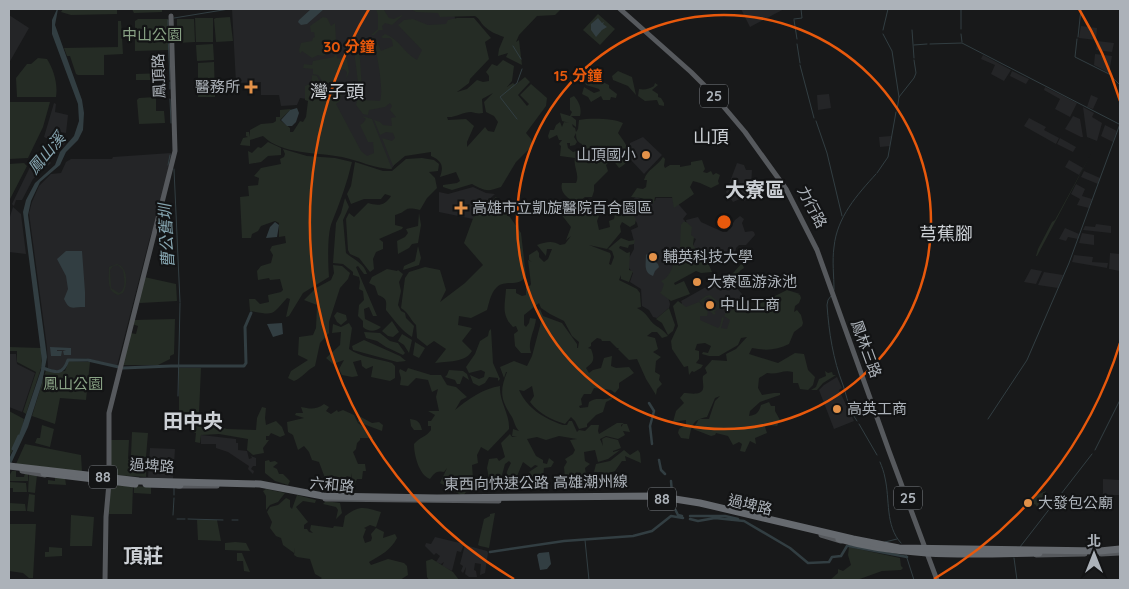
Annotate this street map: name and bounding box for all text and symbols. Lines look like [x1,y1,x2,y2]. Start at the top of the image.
park label: 中山公園 [122,25,182,44]
text: 30 分鐘 [323,37,375,56]
street label: 鳳頂路 [148,53,169,99]
text: 15 分鐘 [554,66,602,85]
place label: 醫務所 [195,77,240,96]
marker: 醫務所 [244,80,258,94]
district label: 灣子頭 [310,80,364,103]
road number: 25 [700,84,728,108]
district label: 山頂 [693,125,729,148]
water label: 鳳山溪 [23,127,70,178]
place label: 山頂國小 [576,145,636,164]
marker: 山頂國小 [640,149,652,161]
district label: 大寮區 [725,177,785,202]
street label: 力行路 [793,182,831,231]
place label: 高雄市立凱旋醫院百合園區 [472,198,652,217]
marker: 高雄市立凱旋醫院百合園區 [454,201,468,215]
water label: 曹公舊圳 [154,202,178,268]
centre of rings [715,213,733,231]
district label: 芎蕉腳 [919,222,973,245]
place label: 輔英科技大學 [663,247,753,266]
marker: 輔英科技大學 [647,251,659,263]
place label: 大寮區游泳池 [707,272,797,291]
marker: 大寮區游泳池 [691,276,703,288]
place label: 中山工商 [720,295,780,314]
marker: 中山工商 [704,299,716,311]
street label: 鳳林三路 [847,317,886,380]
park label: 鳳山公園 [43,374,103,393]
place label: 高英工商 [847,399,907,418]
marker: 高英工商 [831,403,843,415]
district label: 田中央 [163,408,223,433]
street label: 過埤路 [129,455,175,476]
road number: 88 [89,466,117,488]
street label: 東西向快速公路 高雄潮州線 [444,471,628,494]
street label: 六和路 [309,473,355,496]
road number: 25 [894,486,922,509]
road number: 88 [648,488,676,510]
street label: 過埤路 [726,490,774,519]
place label: 大發包公廟 [1038,493,1113,512]
marker: 大發包公廟 [1022,497,1034,509]
north arrow [1069,529,1119,579]
text: 北 [1087,532,1101,550]
district label: 頂莊 [123,543,163,568]

